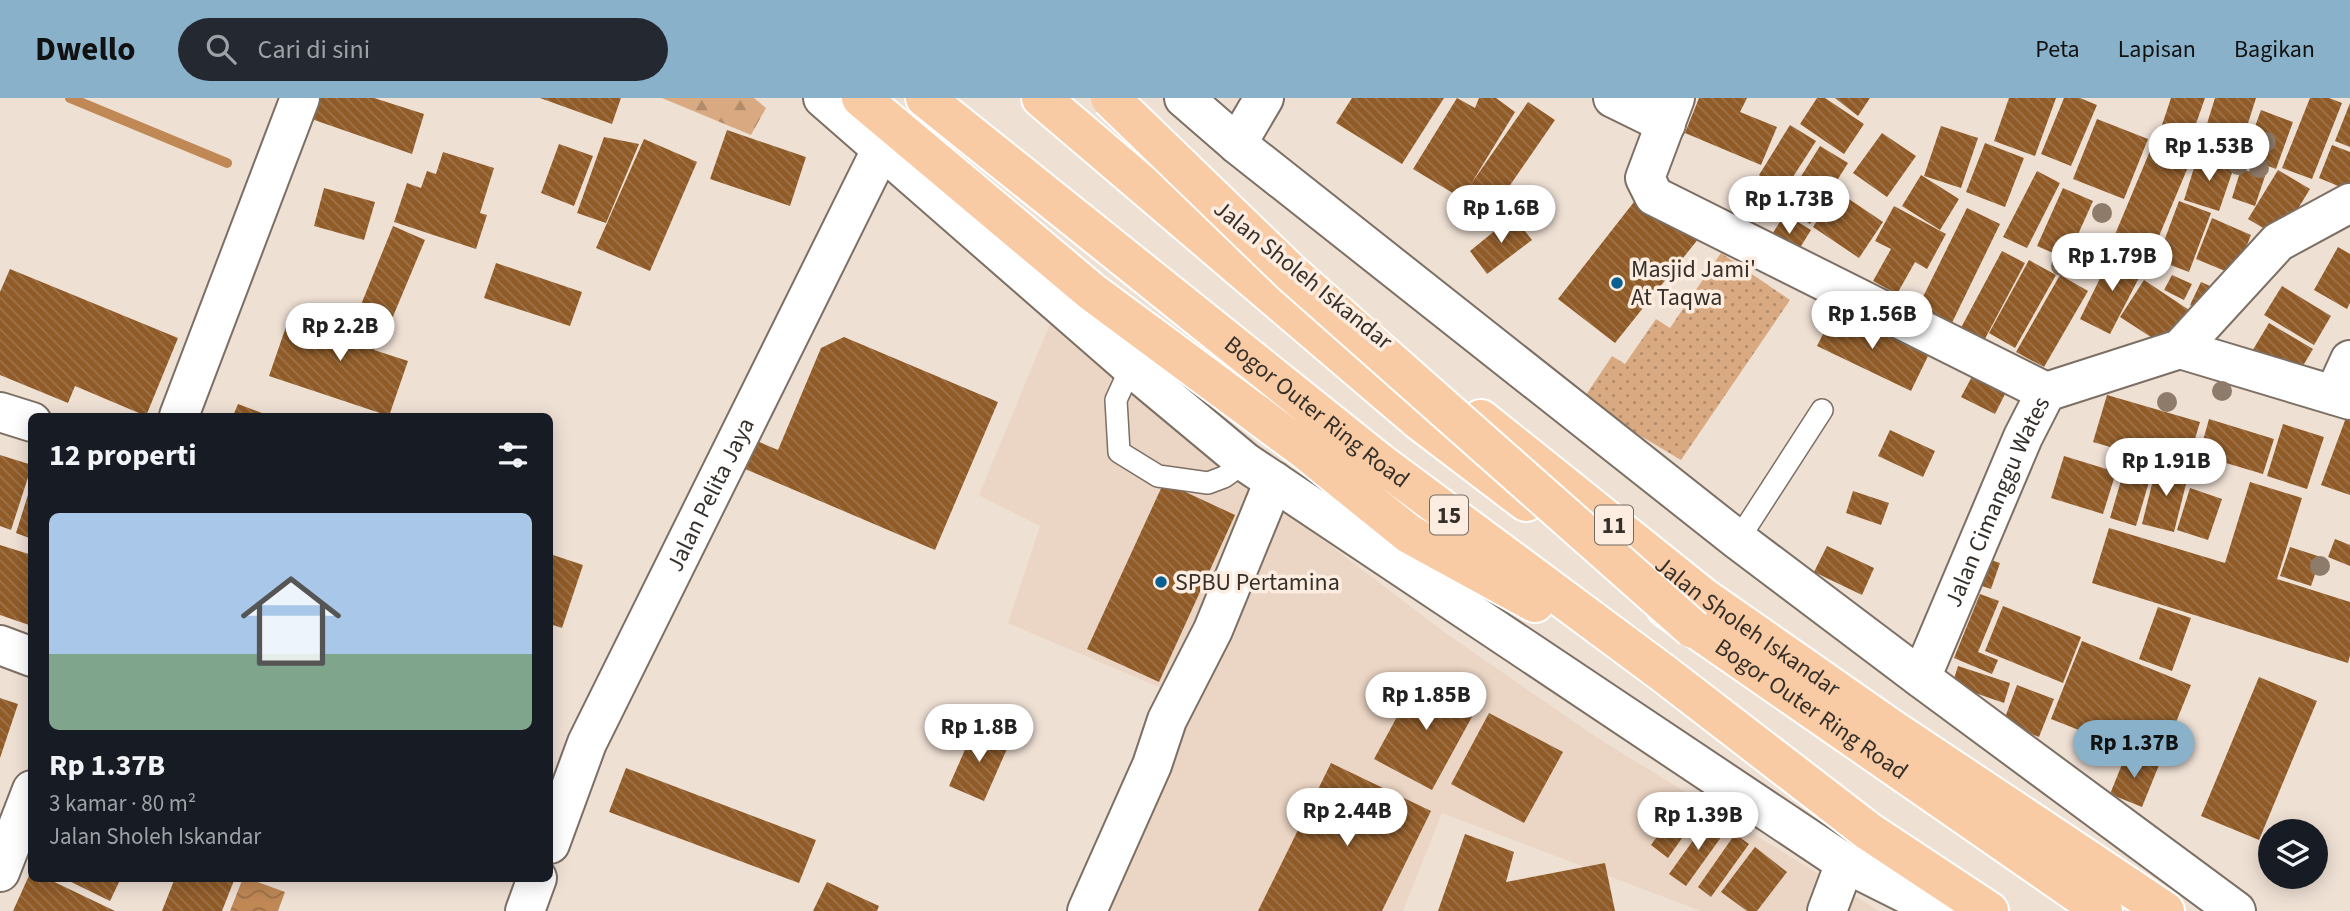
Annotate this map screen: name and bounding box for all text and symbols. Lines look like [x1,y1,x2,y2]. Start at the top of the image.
search box [178,18,668,81]
text: Dwello [35,26,136,73]
icon: search [202,30,240,68]
text: Cari di sini [258,31,370,68]
text: Peta [2035,32,2080,67]
text: Lapisan [2118,32,2196,67]
text: Bagikan [2234,32,2315,67]
pin: Rp 1.53B [2137,123,2281,183]
text: Rp 1.53B [2164,129,2254,162]
pin: Rp 1.73B [1717,176,1861,236]
text: Rp 1.73B [1744,182,1834,215]
pin: Rp 1.6B [1436,186,1566,245]
text: Rp 1.6B [1463,191,1539,224]
street label: Jalan Sholeh Iskandar [1206,192,1401,359]
pin: Rp 1.79B [2040,234,2184,293]
text: Rp 1.79B [2067,239,2157,272]
place label: Masjid Jami' At Taqwa [1631,252,1756,315]
marker: Masjid Jami' At Taqwa [1609,275,1625,291]
pin: Rp 1.56B [1800,292,1944,351]
text: Rp 1.56B [1827,297,1917,330]
pin: Rp 2.2B [275,303,405,363]
text: Rp 2.2B [302,309,378,342]
street label: Bogor Outer Ring Road [1217,327,1417,496]
street label: Jalan Cimanggu Wates [1936,390,2058,612]
street label: Jalan Pelita Jaya [657,412,763,577]
text: 12 properti [49,434,197,477]
icon: filters [494,436,532,474]
pin: Rp 1.91B [2094,438,2238,498]
text: Rp 1.91B [2121,444,2211,477]
road number: 15 [1430,496,1468,534]
road number: 11 [1595,506,1633,544]
street label: Jalan Sholeh Iskandar [1647,547,1848,706]
icon: home [228,558,354,684]
place label: SPBU Pertamina [1175,565,1340,600]
marker: SPBU Pertamina [1153,574,1169,590]
street label: Bogor Outer Ring Road [1708,629,1915,788]
pin: Rp 1.85B [1354,672,1498,732]
text: Rp 1.85B [1381,678,1471,711]
pin: Rp 1.8B [914,704,1044,764]
text: Rp 1.8B [941,710,1017,743]
pin: Rp 1.37B [2062,720,2206,780]
text: Rp 1.37B [2089,726,2179,759]
text: Rp 1.37B [49,744,165,787]
text: 3 kamar · 80 m² [49,787,196,820]
pin: Rp 2.44B [1275,788,1419,848]
pin: Rp 1.39B [1626,792,1770,852]
text: Rp 2.44B [1302,794,1392,827]
text: Rp 1.39B [1653,798,1743,831]
map controls [2258,819,2328,889]
button: layers [2258,819,2328,889]
text: Jalan Sholeh Iskandar [49,820,261,853]

